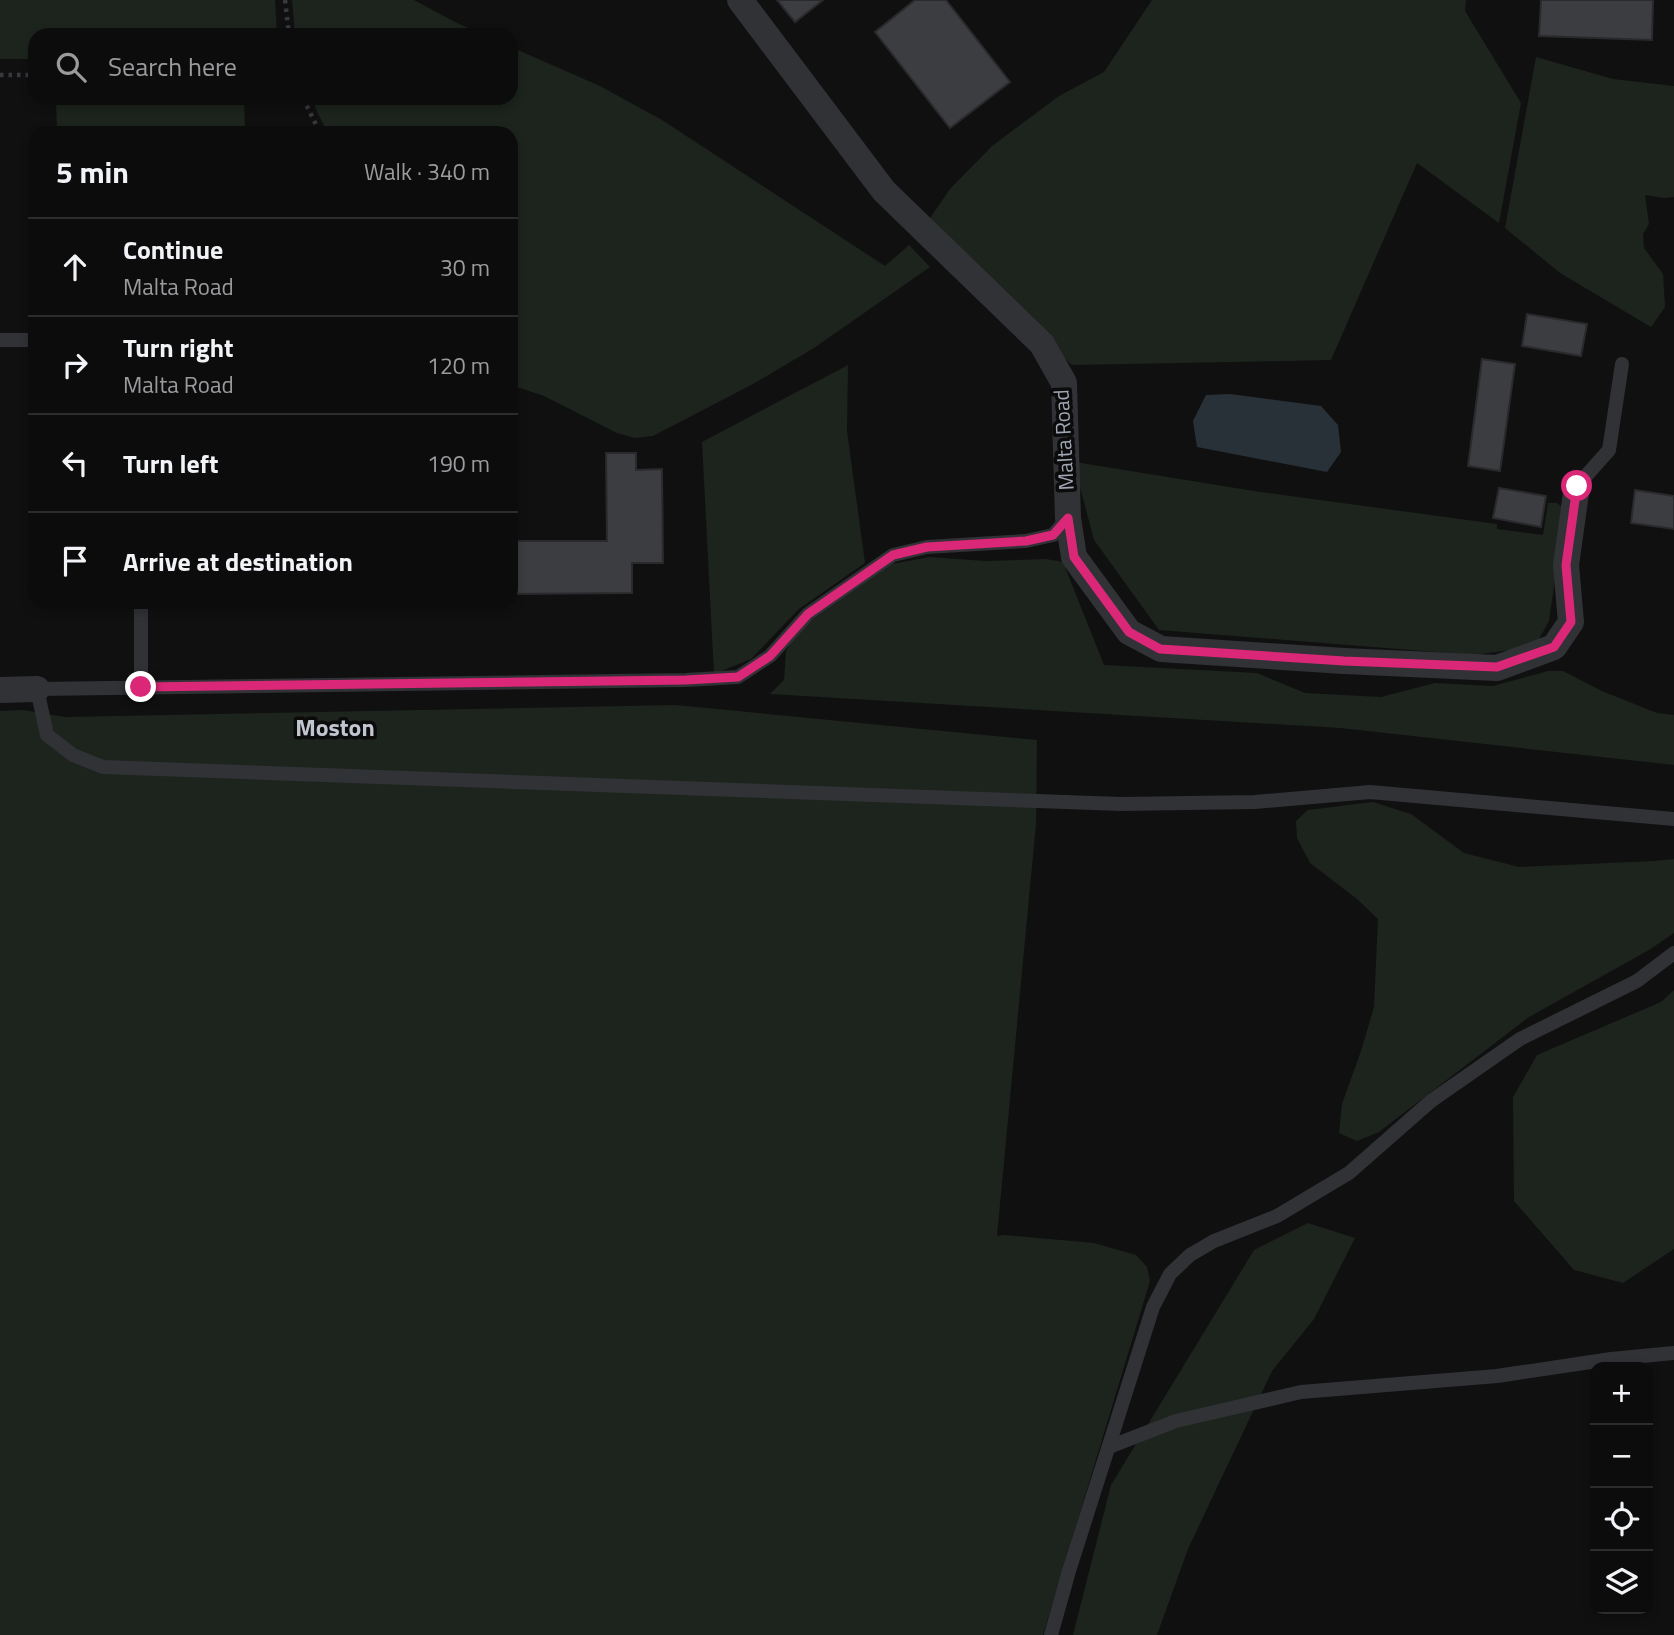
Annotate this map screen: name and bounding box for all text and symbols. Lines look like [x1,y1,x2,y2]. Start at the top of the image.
search box [28,28,518,105]
text: Search here [108,47,237,86]
icon: search [52,48,90,86]
text: 5 min [56,149,129,195]
text: Walk · 340 m [364,154,490,189]
text: Continue [123,230,223,269]
icon: ahead [56,248,94,286]
text: 30 m [440,250,490,285]
text: Malta Road [123,269,234,304]
text: Turn right [123,328,234,367]
icon: right [56,346,94,384]
text: 120 m [427,348,490,383]
text: Malta Road [123,367,234,402]
street label: Malta Road [1044,389,1082,491]
icon: left [56,444,94,482]
text: Turn left [123,444,218,483]
text: 190 m [427,446,490,481]
route start [1561,470,1592,501]
icon: arrive [56,542,94,580]
text: Arrive at destination [123,542,353,581]
route end [125,671,156,702]
district label: Moston [295,709,375,745]
map controls [1590,1362,1653,1614]
button: + [1590,1362,1653,1425]
button: − [1590,1425,1653,1488]
button: locate [1590,1488,1653,1551]
button: layers [1590,1551,1653,1614]

